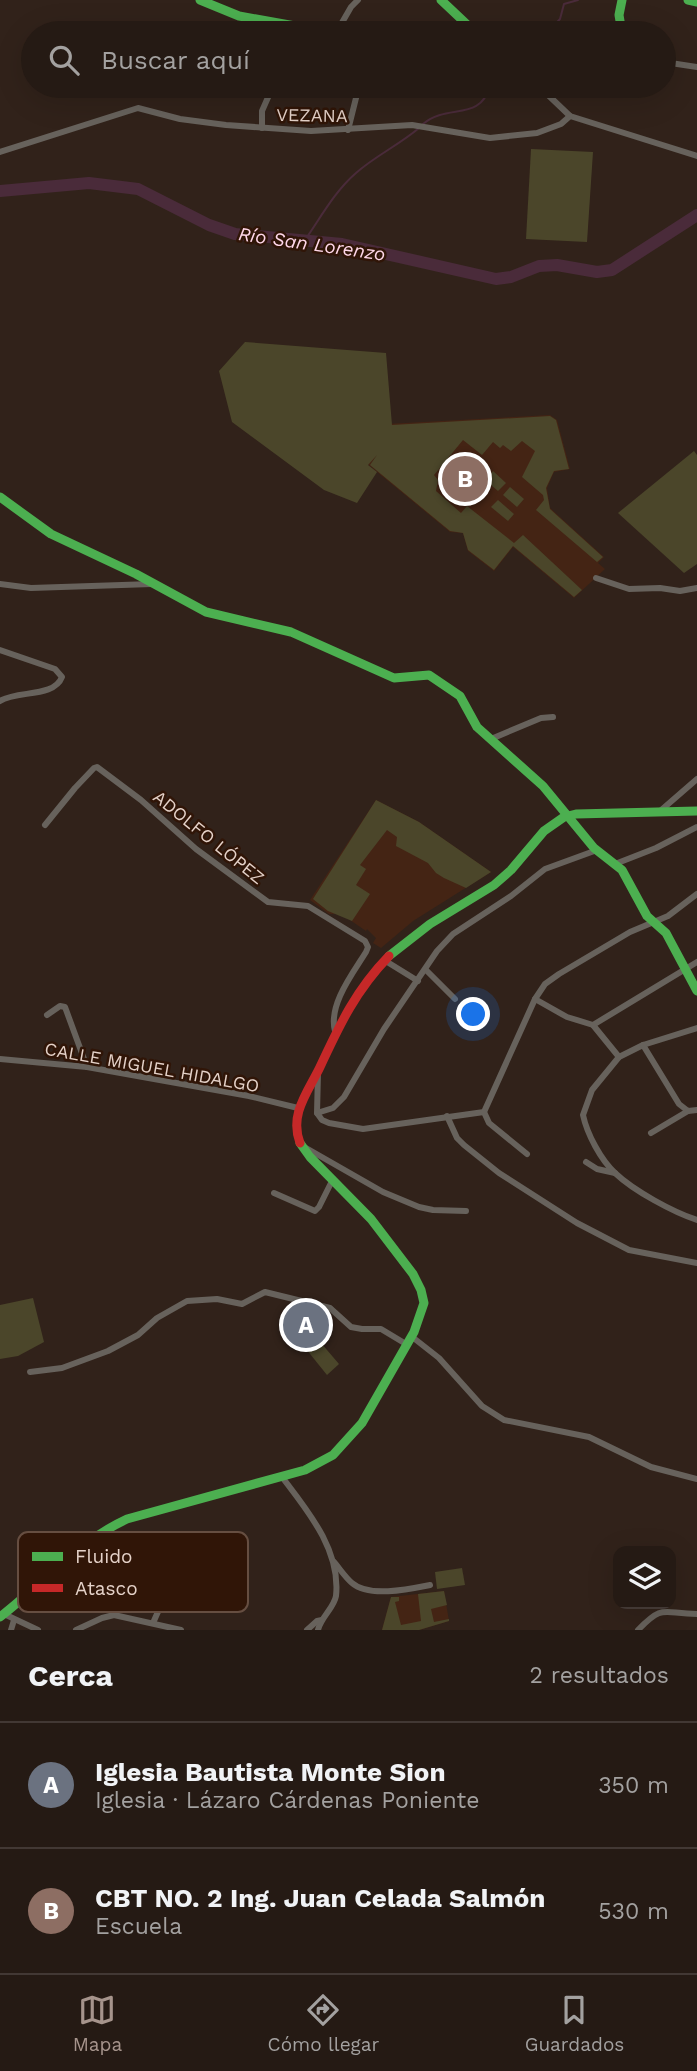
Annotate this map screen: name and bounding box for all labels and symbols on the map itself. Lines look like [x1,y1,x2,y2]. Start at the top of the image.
street label: VEZANA [276,104,348,126]
water label: Río San Lorenzo [237,222,387,266]
pin: B [442,453,488,505]
street label: ADOLFO LÓPEZ [149,786,269,888]
your location [456,997,490,1031]
street label: CALLE MIGUEL HIDALGO [43,1038,261,1096]
pin: A [283,1299,329,1351]
legend [18,1532,248,1612]
text: Fluido [75,1545,133,1568]
text: Atasco [75,1577,138,1600]

